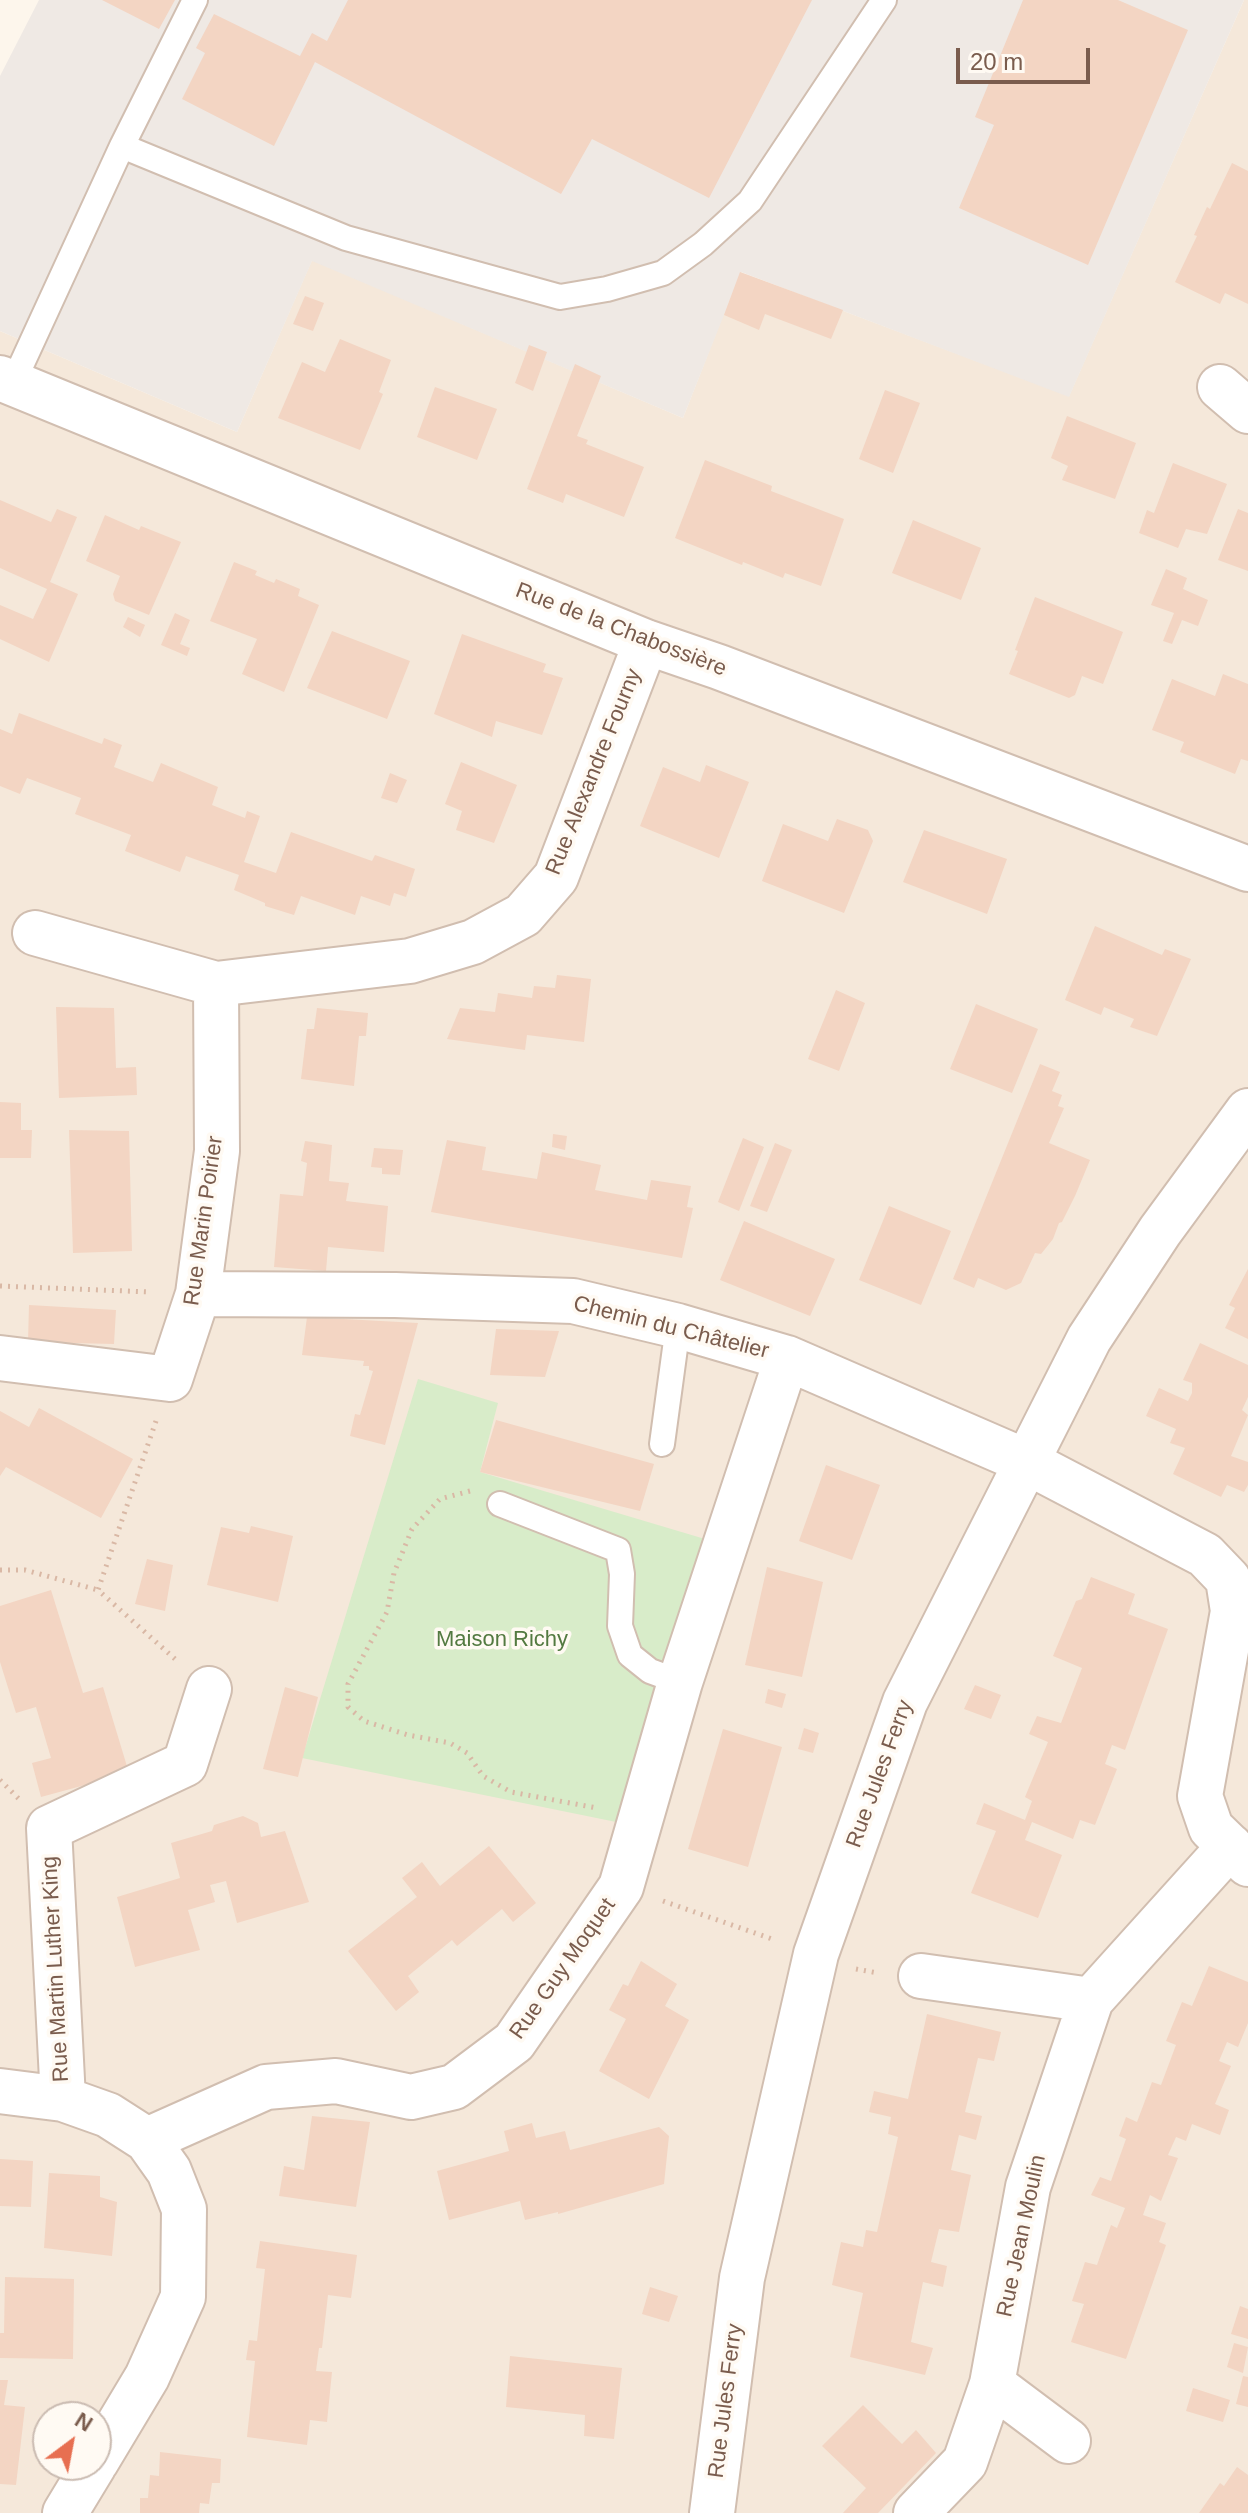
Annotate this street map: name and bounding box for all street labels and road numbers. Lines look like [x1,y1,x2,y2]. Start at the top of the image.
street label: Rue de la Chabossière [512,578,730,682]
street label: Rue Alexandre Fourny [541,665,647,879]
street label: Rue Marin Poirier [179,1134,229,1308]
street label: Chemin du Châtelier [571,1291,771,1365]
street label: Rue Jules Ferry [841,1697,919,1851]
street label: Rue Martin Luther King [37,1855,75,2083]
street label: Rue Guy Moquet [504,1893,622,2045]
street label: Rue Jean Moulin [992,2153,1052,2319]
street label: Rue Jules Ferry [703,2322,749,2480]

